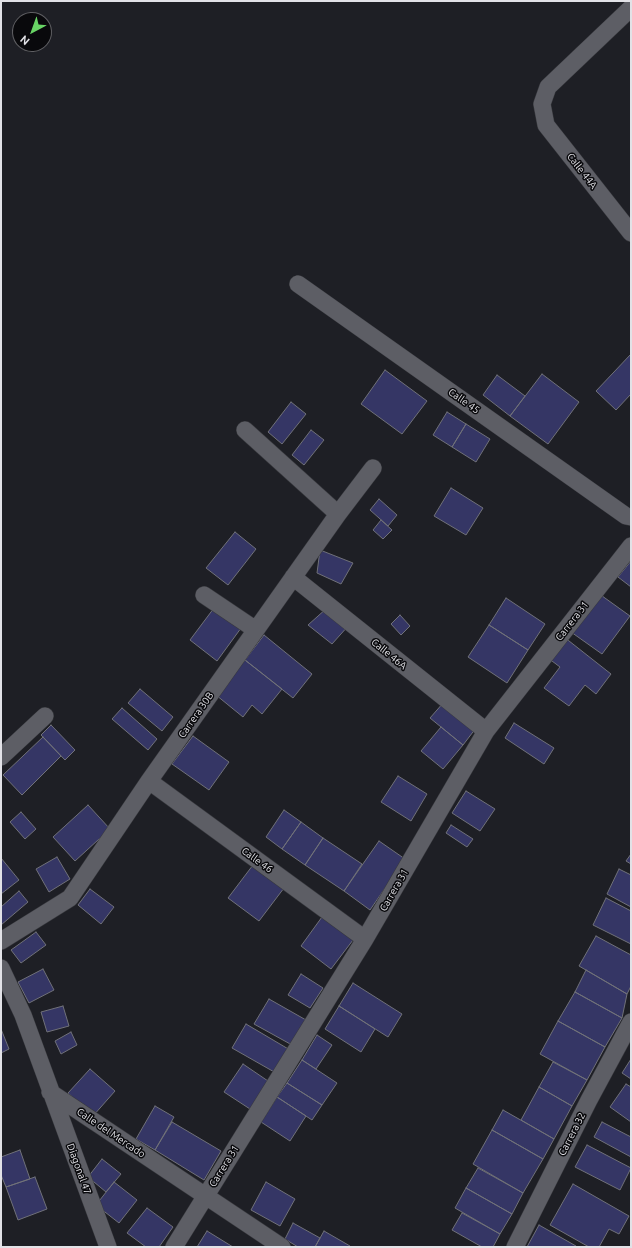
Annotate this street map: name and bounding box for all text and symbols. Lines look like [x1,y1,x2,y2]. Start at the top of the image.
north arrow [12,12,52,52]
text: N [18,33,32,48]
street label: Calle 44A [564,151,600,191]
street label: Calle 45 [446,386,482,416]
street label: Carrera 31 [553,599,591,643]
street label: Calle 46A [369,636,409,672]
street label: Carrera 30B [176,690,216,740]
street label: Calle 46 [239,845,275,875]
street label: Carrera 31 [377,867,411,913]
street label: Calle del Mercado [74,1106,148,1160]
street label: Carrera 32 [556,1110,588,1158]
street label: Diagonal 47 [64,1142,94,1196]
street label: Carrera 31 [206,1143,242,1189]

